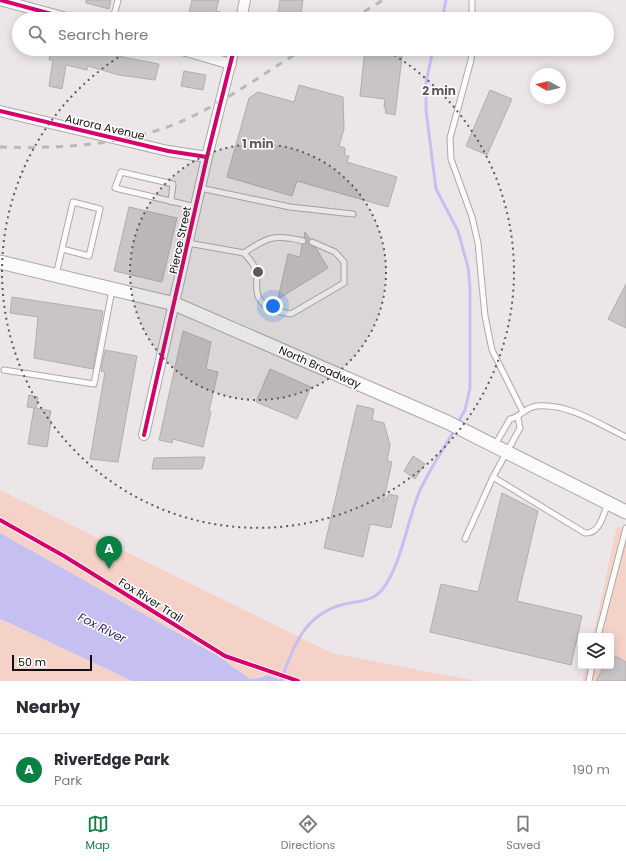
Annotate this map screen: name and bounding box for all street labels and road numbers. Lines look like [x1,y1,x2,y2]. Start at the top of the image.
street label: Aurora Avenue [64,110,147,144]
street label: Pierce Street [165,205,195,275]
street label: North Broadway [276,342,364,393]
street label: Fox River Trail [116,574,186,626]

